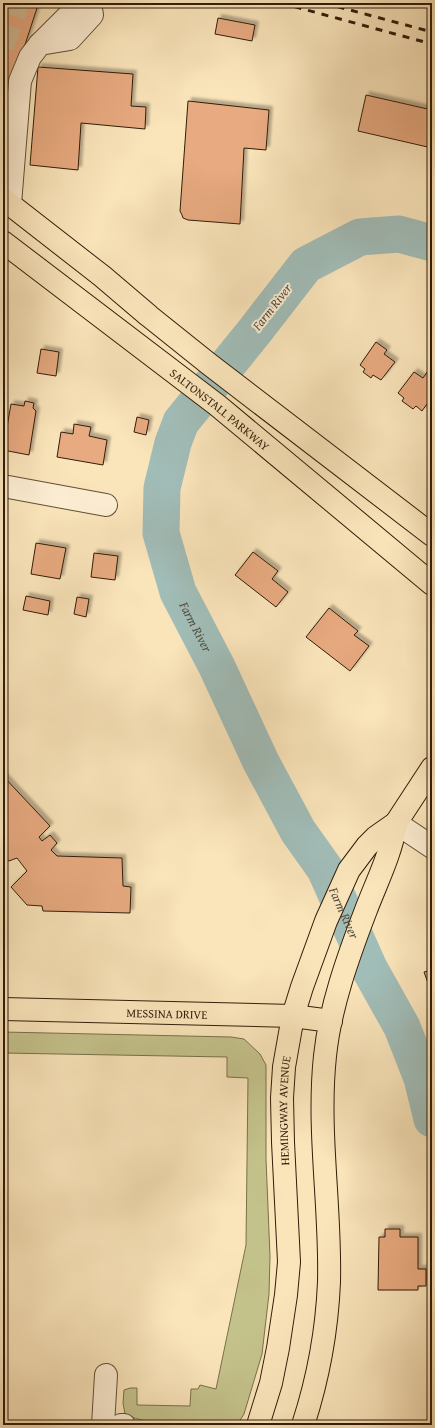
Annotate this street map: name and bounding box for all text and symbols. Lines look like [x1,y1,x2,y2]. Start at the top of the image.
water label: Farm River [247,279,297,335]
street label: SALTONSTALL PARKWAY [167,364,274,454]
water label: Farm River [174,597,218,656]
water label: Farm River [324,883,365,943]
street label: MESSINA DRIVE [126,1003,208,1022]
street label: HEMINGWAY AVENUE [273,1054,294,1166]

